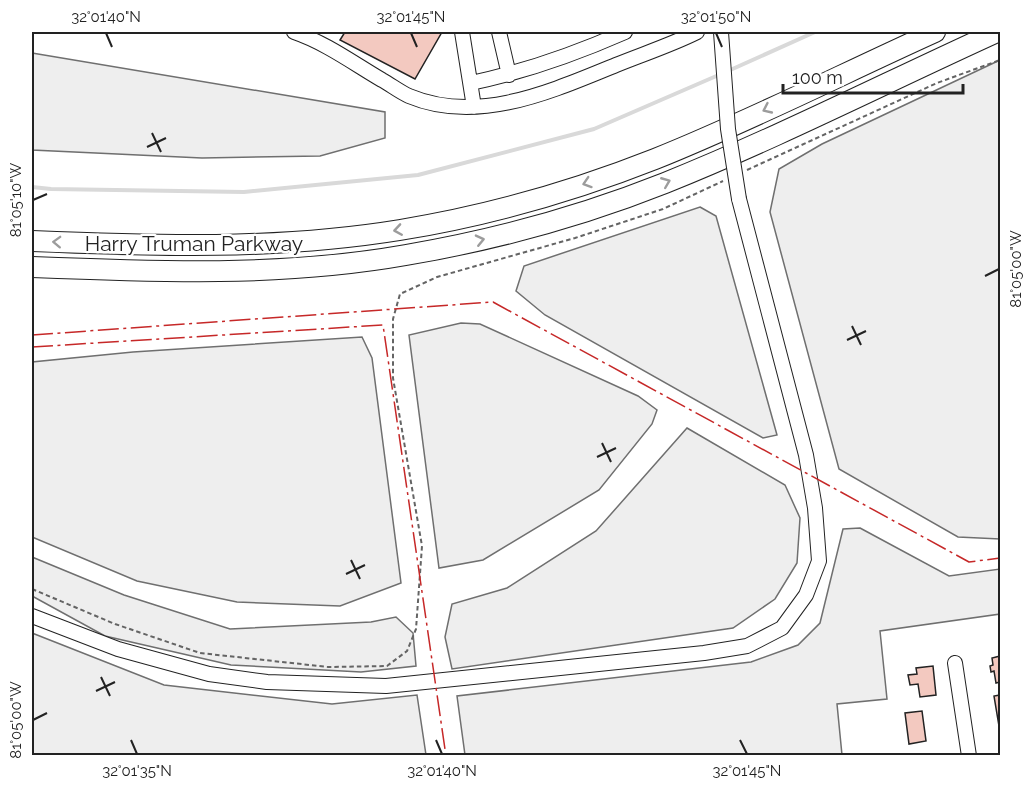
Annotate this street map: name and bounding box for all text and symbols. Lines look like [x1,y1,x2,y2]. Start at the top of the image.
text: 32°01'40"N [71,8,141,26]
text: 32°01'45"N [377,8,445,26]
text: 32°01'50"N [681,8,751,26]
scale bar [783,57,963,95]
text: 100 m [792,67,843,88]
one-way arrow [763,101,774,113]
text: 81°05'10"W [7,162,25,237]
one-way arrow [582,175,593,188]
one-way arrow [660,177,671,189]
one-way arrow [393,223,403,235]
text: 81°05'00"W [1007,230,1025,308]
street label: Harry Truman Parkway [85,231,303,256]
one-way arrow [475,234,485,247]
one-way arrow [52,235,61,248]
text: 81°05'00"W [7,681,25,759]
text: 32°01'35"N [102,762,172,780]
text: 32°01'40"N [407,762,477,780]
text: 32°01'45"N [713,762,781,780]

